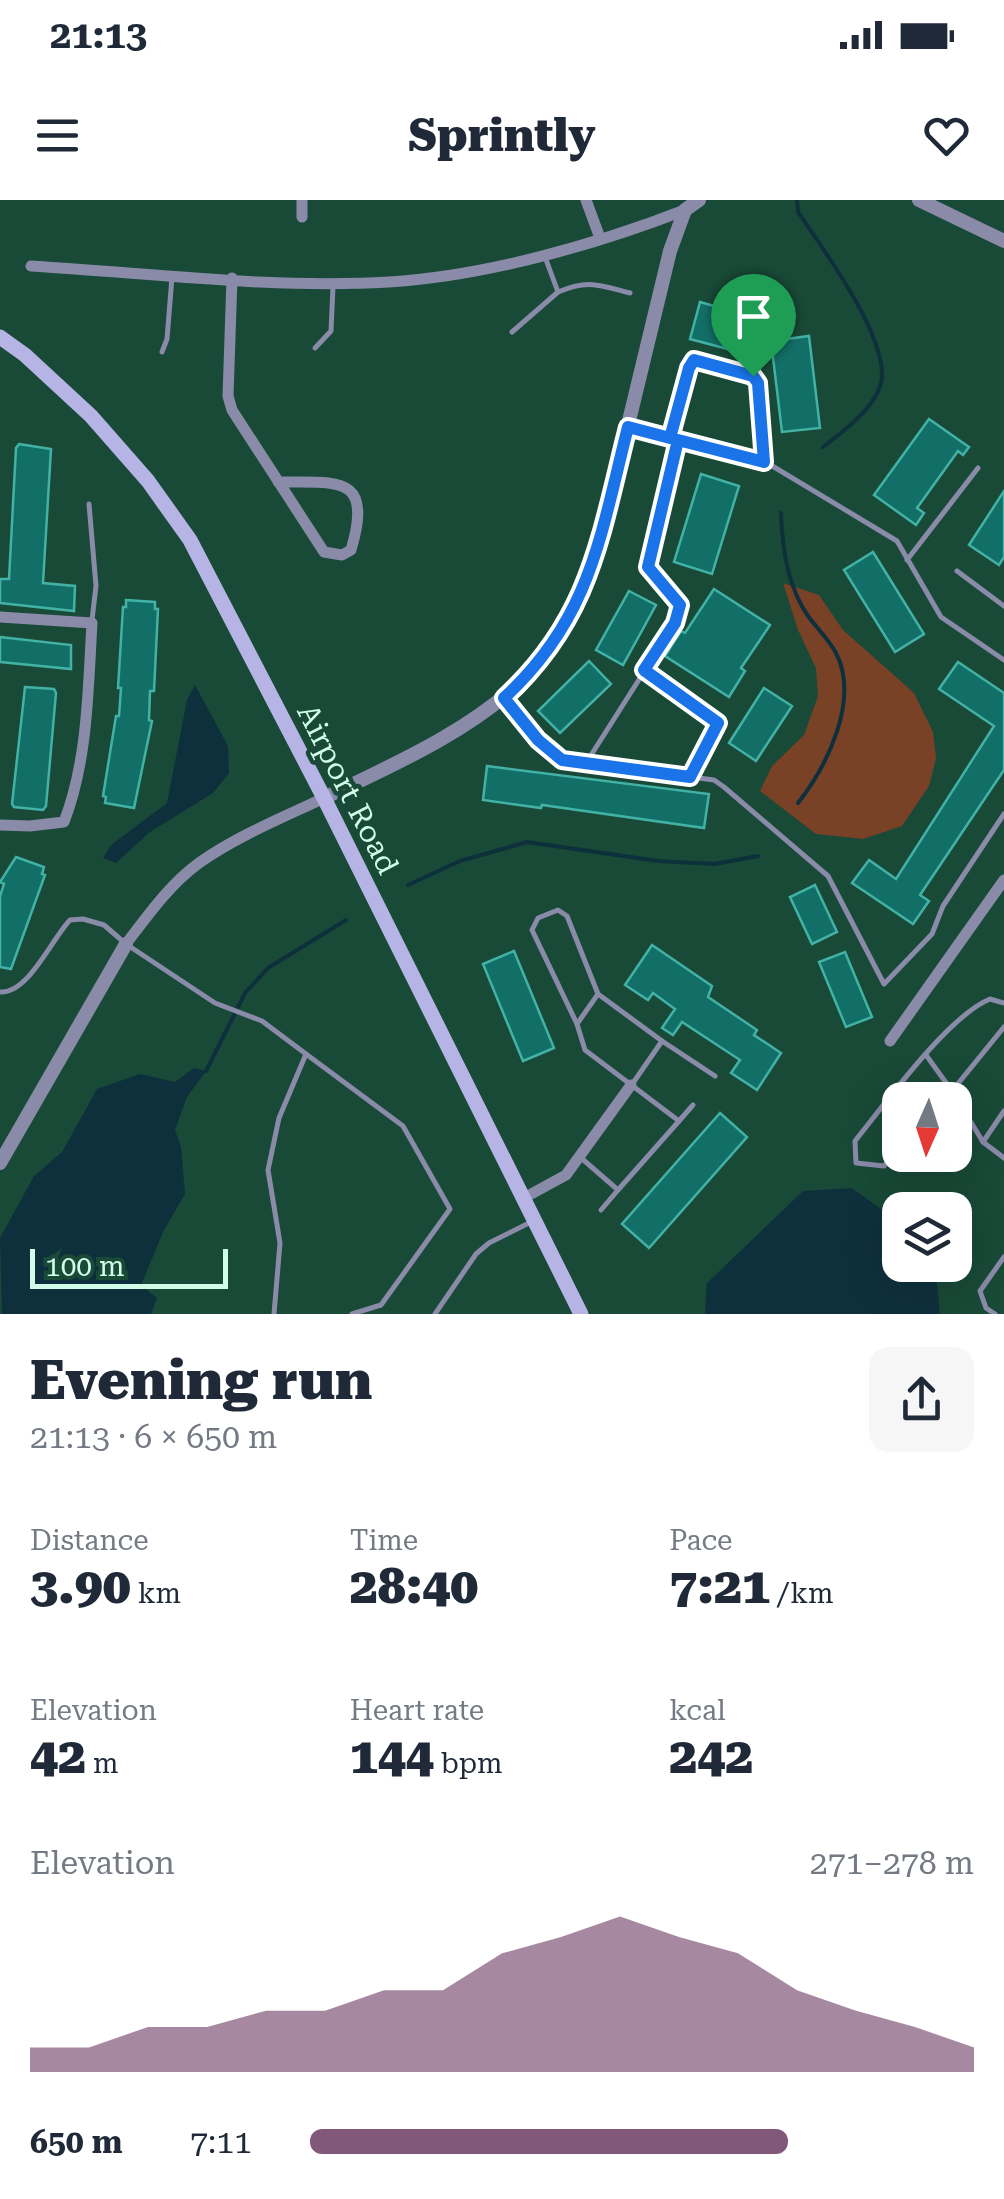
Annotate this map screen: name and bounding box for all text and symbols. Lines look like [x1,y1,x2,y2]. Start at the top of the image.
text: 21:13 [50,13,147,57]
icon: menu [30,108,85,163]
icon: heart [919,108,974,163]
text: Sprintly [408,109,596,162]
pin [711,274,796,377]
icon: arrive [726,289,781,344]
street label: Airport Road [290,698,406,880]
north arrow [882,1082,972,1172]
map controls [882,1082,972,1282]
button: layers [882,1192,972,1282]
scale bar [30,1244,228,1288]
text: 100 m [45,1250,125,1283]
button: share [869,1347,974,1452]
text: Evening run [30,1348,372,1412]
text: 21:13 · 6 × 650 m [30,1418,277,1456]
text: Distance [30,1524,149,1557]
text: Time [350,1524,418,1557]
text: Pace [669,1524,733,1557]
text: 3.90 [30,1557,131,1615]
text: 28:40 [350,1557,478,1615]
text: 7:21 [669,1557,770,1615]
text: km [131,1577,181,1610]
text: /km [770,1577,833,1610]
text: Elevation [30,1694,157,1727]
text: Heart rate [350,1694,484,1727]
text: kcal [669,1694,726,1727]
text: 42 [30,1727,86,1785]
text: 144 [350,1727,434,1785]
text: 242 [669,1727,753,1785]
text: m [86,1747,119,1780]
text: bpm [434,1747,503,1780]
text: Elevation [30,1844,175,1882]
text: 271–278 m [810,1844,974,1882]
text: 650 m [30,2123,123,2161]
text: 7:11 [190,2123,252,2161]

